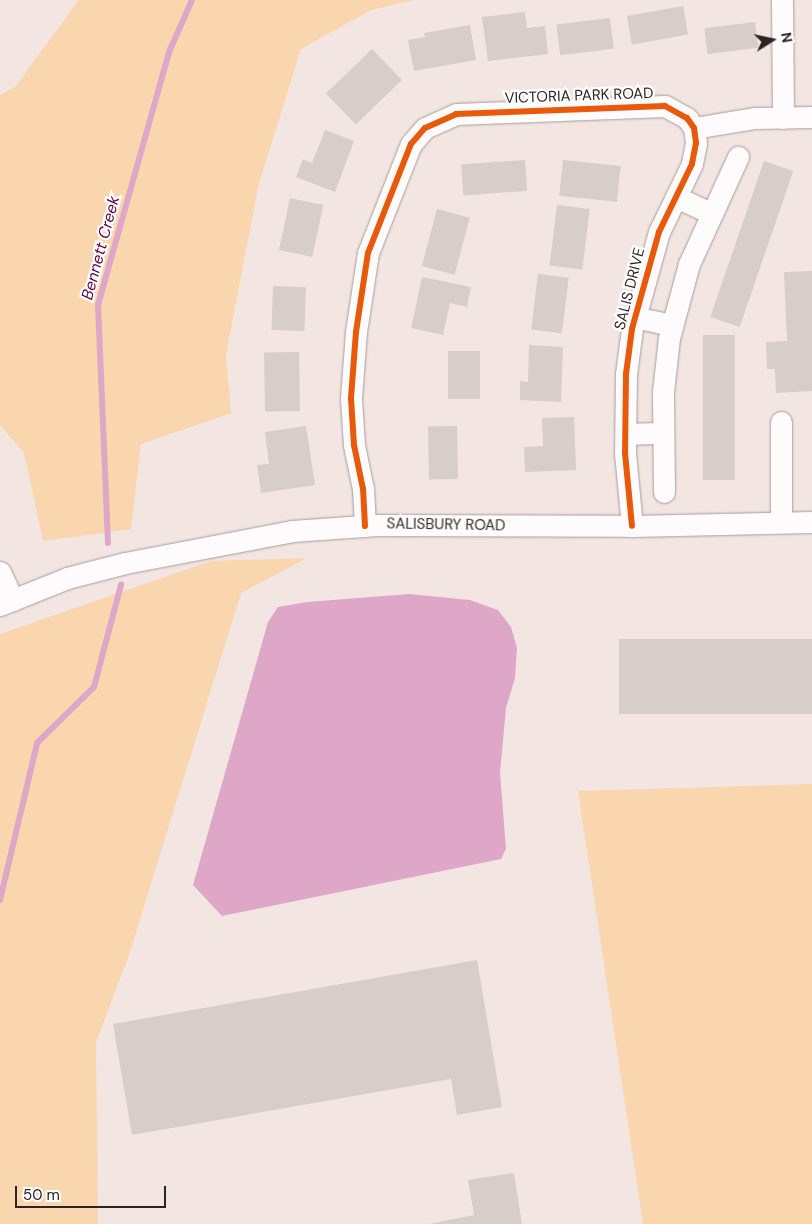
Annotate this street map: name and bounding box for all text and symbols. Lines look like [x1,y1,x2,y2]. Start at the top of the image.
north arrow [747,15,797,65]
text: N [777,31,797,44]
street label: VICTORIA PARK ROAD [504,84,654,108]
water label: Bennett Creek [78,194,124,302]
street label: SALIS DRIVE [611,246,649,332]
street label: SALISBURY ROAD [386,515,506,535]
scale bar [18,1176,169,1208]
text: 50 m [23,1185,60,1205]

